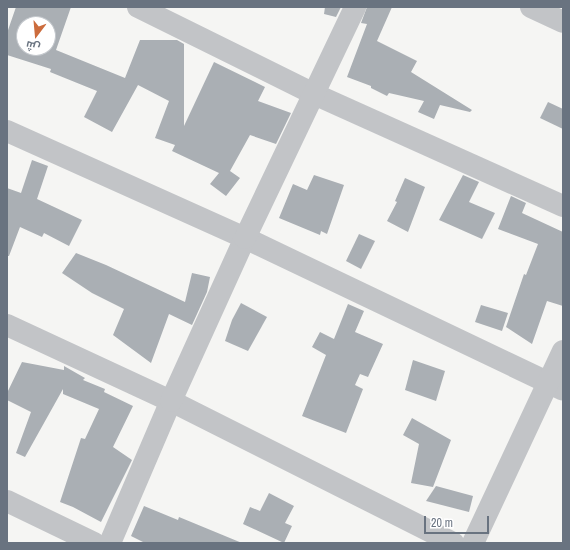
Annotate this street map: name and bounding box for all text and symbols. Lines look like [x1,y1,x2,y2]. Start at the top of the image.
north arrow [16,16,56,56]
text: ش [24,38,42,55]
scale bar [426,508,491,534]
text: 20 m [431,515,453,531]

